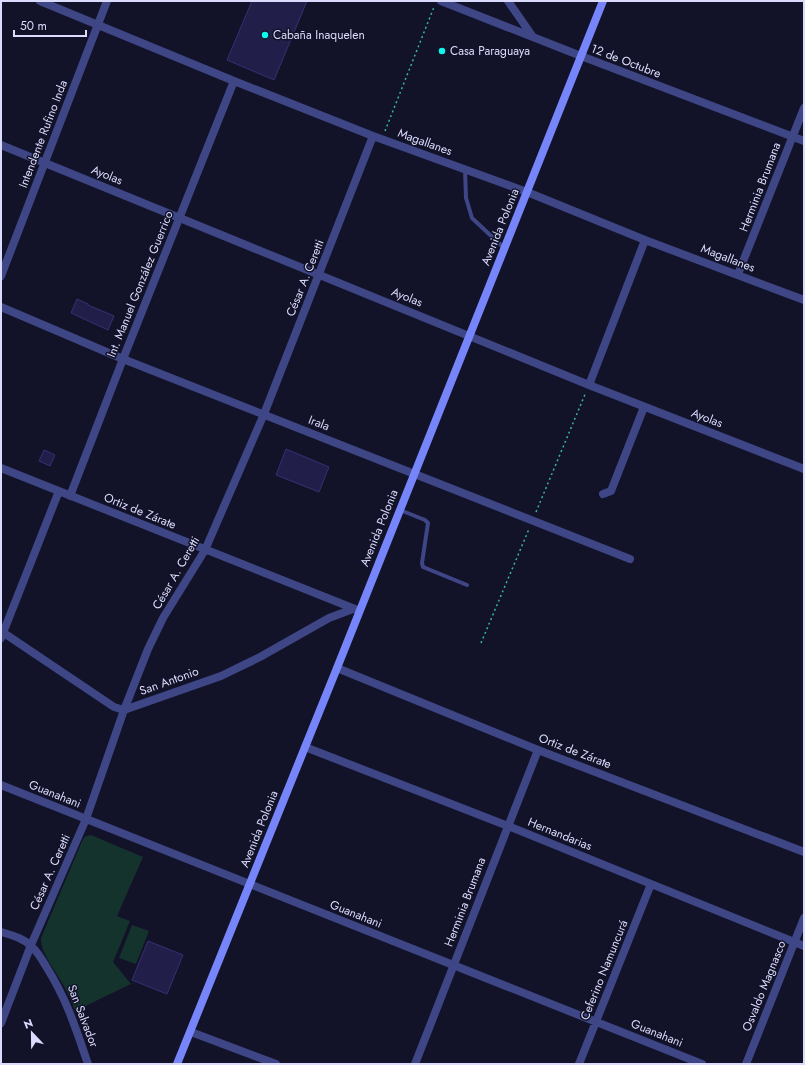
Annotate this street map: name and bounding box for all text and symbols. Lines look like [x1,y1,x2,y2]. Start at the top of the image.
scale bar [14,12,86,38]
text: 50 m [20,17,47,35]
place label: Cabaña Inaquelen [273,26,365,44]
marker: Cabaña Inaquelen [260,30,270,40]
street label: 12 de Octubre [588,39,664,83]
place label: Casa Paraguaya [450,42,530,60]
marker: Casa Paraguaya [437,46,447,56]
street label: Intendente Rufino Inda [14,77,72,191]
street label: Magallanes [395,124,455,160]
street label: Herminia Brumana [735,139,785,234]
street label: Ayolas [89,161,126,189]
street label: Avenida Polonia [476,186,524,268]
street label: Int. Manuel González Guerrico [102,208,178,360]
street label: César A. Ceretti [281,237,329,319]
street label: Magallanes [698,239,758,277]
street label: Ayolas [389,283,426,311]
street label: Ayolas [689,404,725,432]
street label: Irala [306,411,332,435]
street label: Avenida Polonia [355,487,403,569]
street label: Ortiz de Zárate [101,488,179,534]
street label: César A. Ceretti [148,533,204,613]
street label: San Antonio [137,662,202,700]
street label: Ortiz de Zárate [536,729,614,773]
street label: Guanahani [26,775,84,813]
street label: Avenida Polonia [235,788,283,870]
street label: Hernandarias [525,813,595,855]
street label: César A. Ceretti [25,831,75,913]
street label: Herminia Brumana [440,854,490,949]
street label: Guanahani [327,895,385,933]
street label: Ceferino Namuncurá [576,917,632,1023]
street label: Osvaldo Magnasco [738,937,791,1034]
street label: San Salvador [63,982,104,1051]
north arrow [12,1013,52,1053]
street label: Guanahani [628,1014,686,1052]
text: N [21,1015,35,1033]

